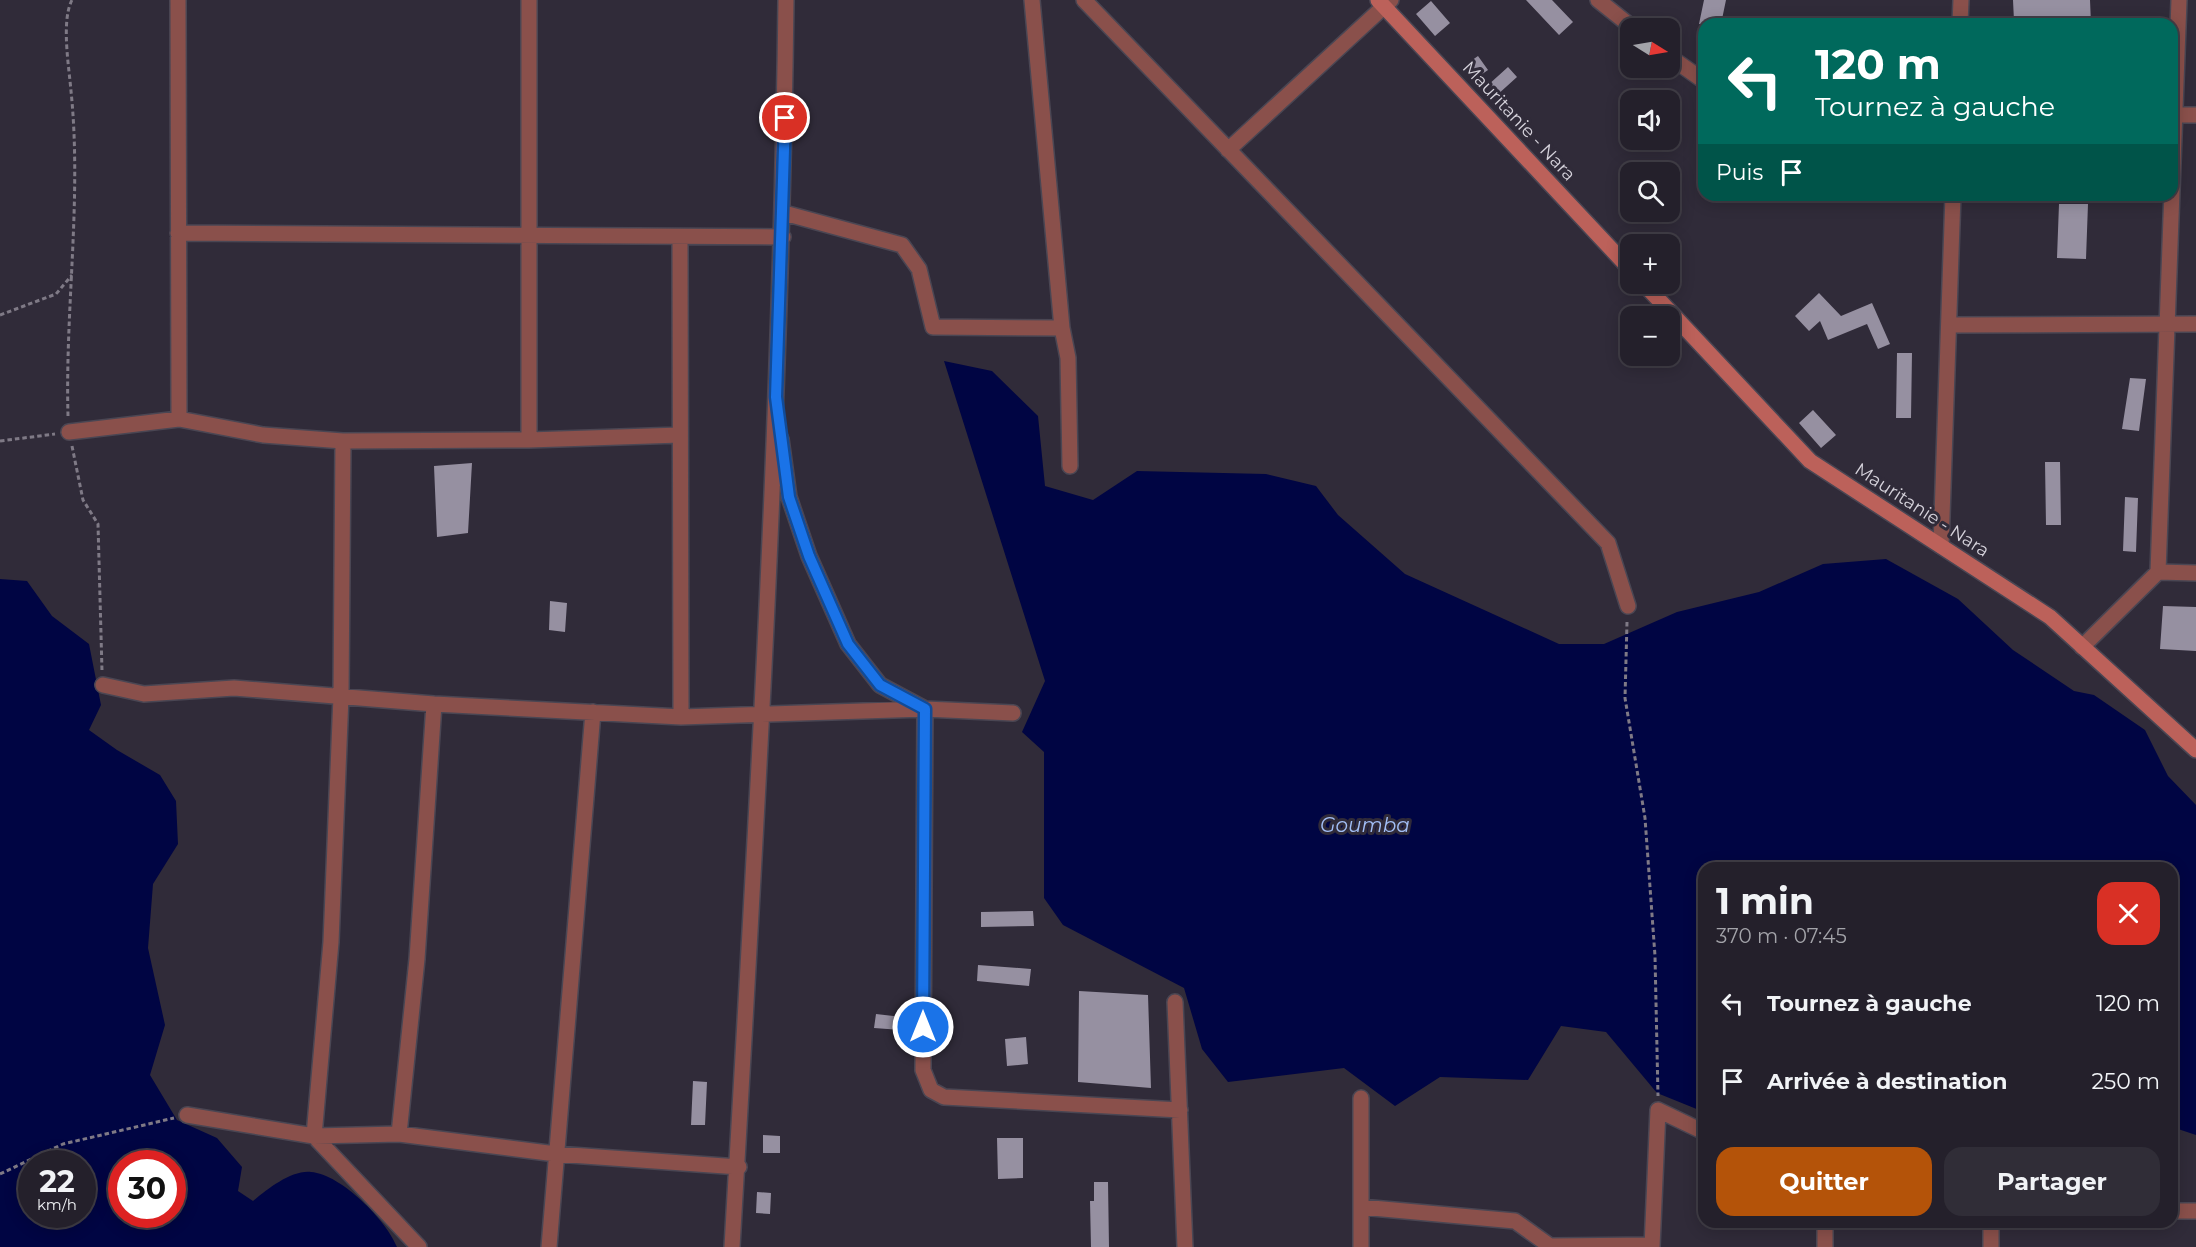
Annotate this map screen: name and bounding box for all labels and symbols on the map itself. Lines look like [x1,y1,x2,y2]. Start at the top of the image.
north arrow [1620,18,1680,78]
street label: Mauritanie - Nara [1458,57,1580,185]
pin [759,92,810,143]
street label: Mauritanie - Nara [1851,458,1993,562]
water label: Goumba [1320,813,1410,837]
position arrow [891,995,955,1059]
speed limit sign: 30 [108,1150,186,1228]

